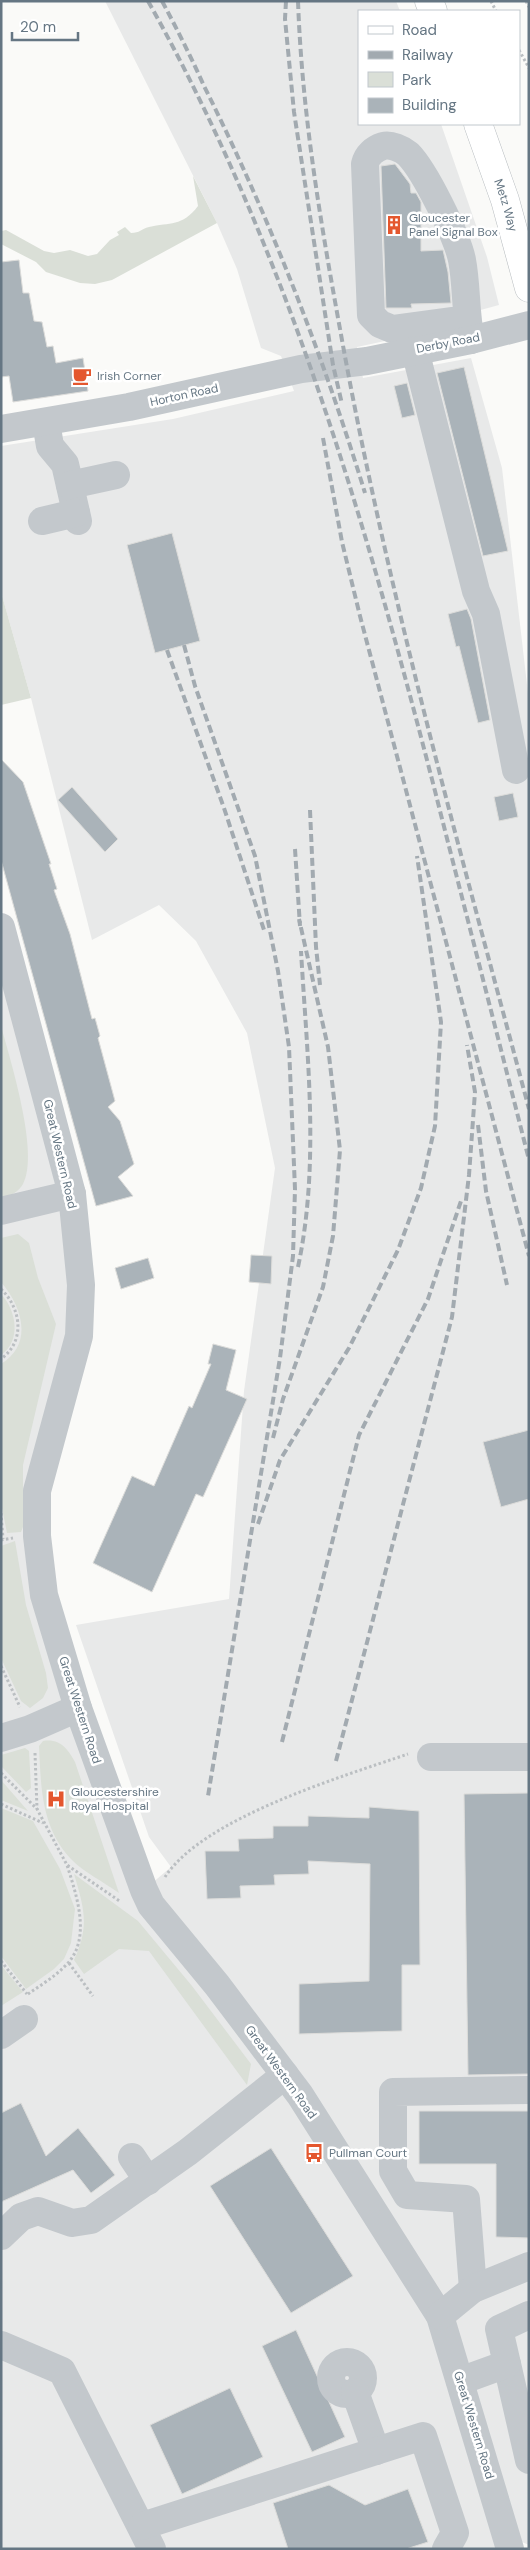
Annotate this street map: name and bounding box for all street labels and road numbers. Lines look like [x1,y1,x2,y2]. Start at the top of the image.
street label: Metz Way [490,177,521,234]
street label: Derby Road [415,329,481,357]
street label: Horton Road [148,380,220,410]
street label: Great Western Road [40,1098,80,1210]
street label: Great Western Road [55,1654,105,1766]
street label: Great Western Road [242,2022,320,2122]
street label: Great Western Road [450,2369,498,2481]

